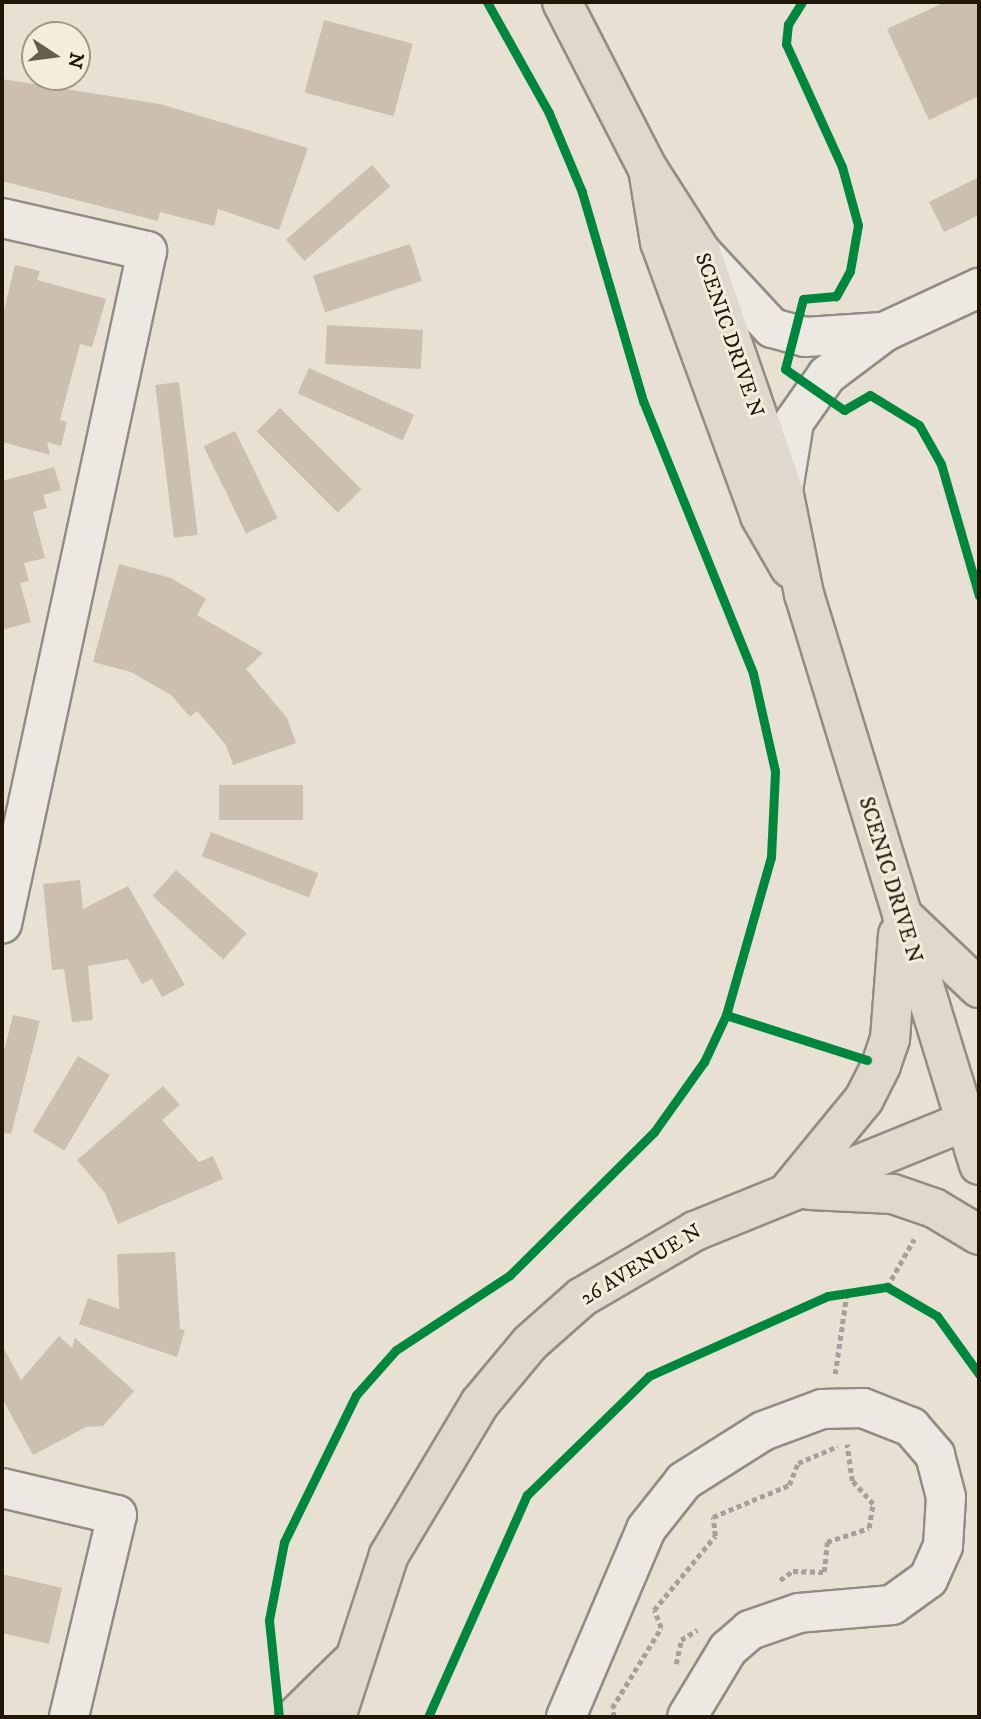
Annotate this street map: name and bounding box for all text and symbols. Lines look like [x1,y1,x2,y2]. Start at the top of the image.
north arrow [21,21,91,91]
text: N [62,50,88,71]
street label: SCENIC DRIVE N [689,250,769,420]
street label: SCENIC DRIVE N [853,794,927,966]
street label: 26 AVENUE N [576,1219,706,1311]

